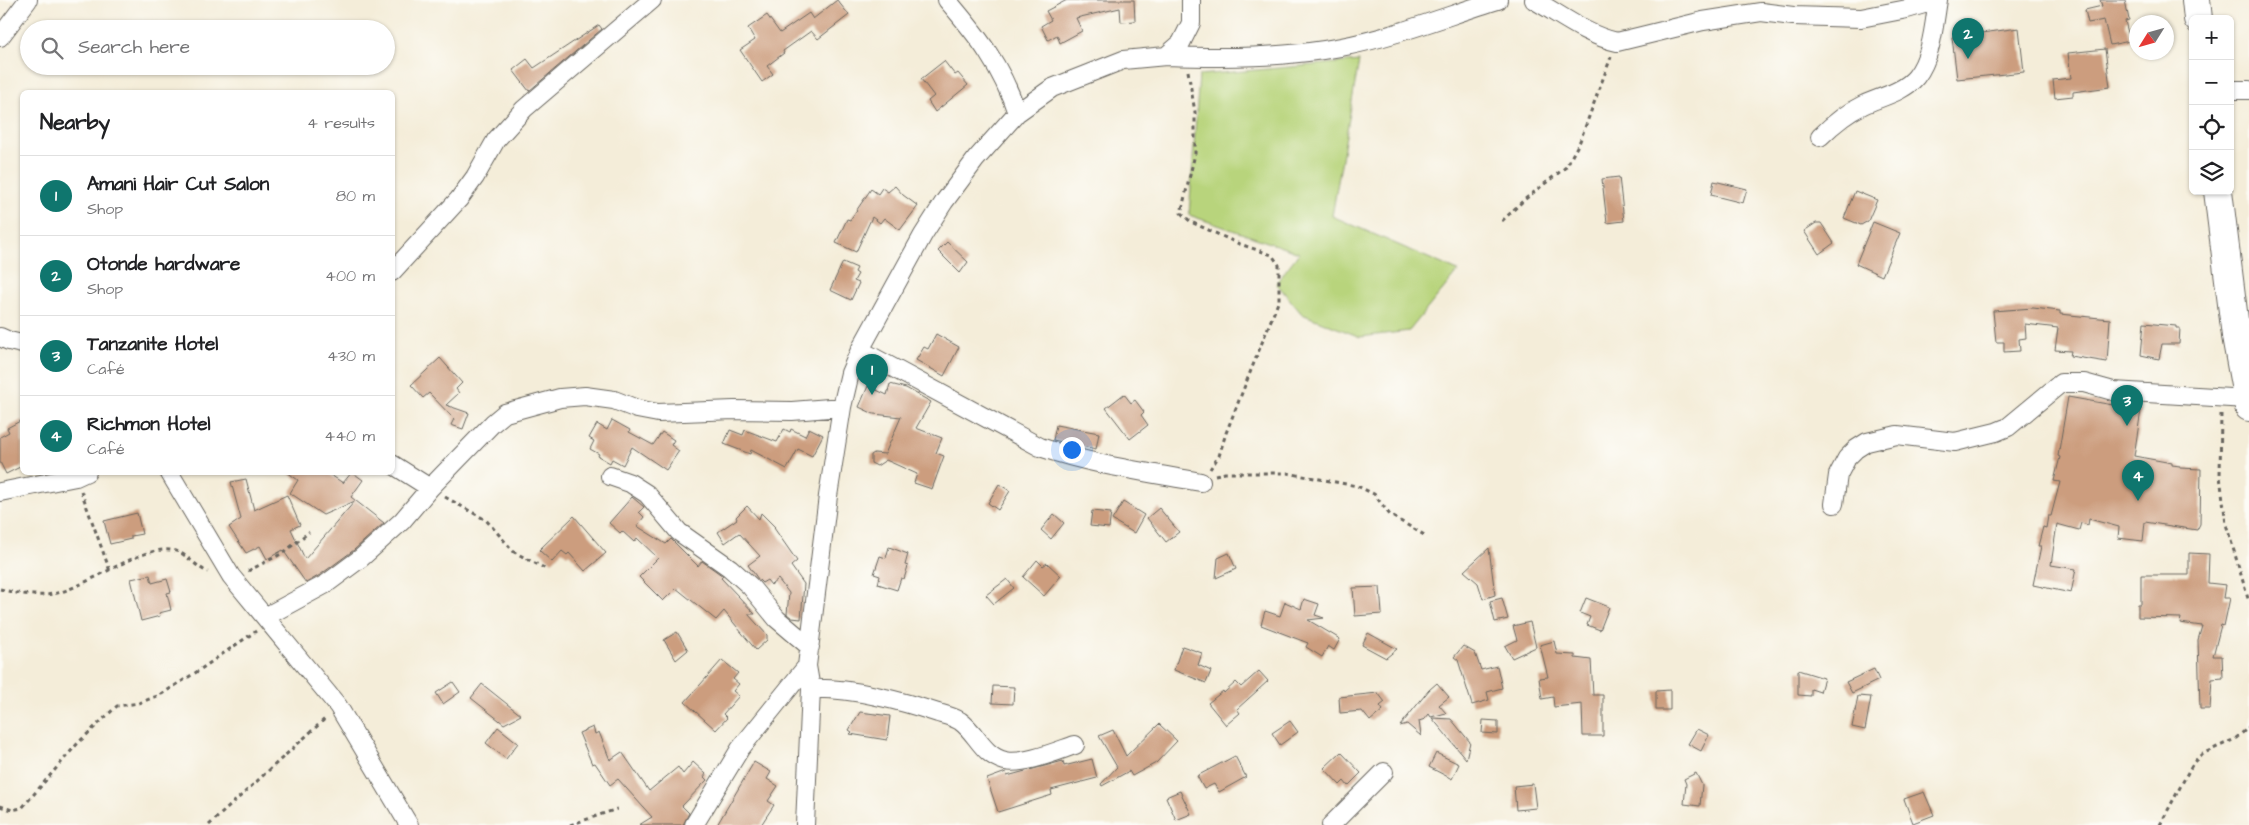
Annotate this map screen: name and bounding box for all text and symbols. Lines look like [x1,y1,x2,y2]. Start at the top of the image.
north arrow [2129,15,2174,60]
map controls [2189,15,2234,195]
button: + [2189,15,2234,60]
pin: 2 [1952,18,1984,59]
search box [20,20,395,75]
icon: search [38,34,66,62]
text: Search here [78,34,190,61]
button: − [2189,60,2234,105]
button: locate [2189,105,2234,150]
text: Nearby [40,108,110,137]
text: 4 results [307,112,375,134]
button: layers [2189,150,2234,195]
text: Amani Hair Cut Salon [87,171,269,198]
text: 1 [55,185,57,207]
text: 80 m [336,185,375,207]
text: Shop [87,198,123,220]
text: Otonde hardware [87,251,240,278]
text: 2 [51,265,61,287]
text: 400 m [325,265,375,287]
text: Shop [87,278,123,300]
text: Tanzanite Hotel [87,331,218,358]
text: 3 [52,345,60,367]
text: 430 m [327,345,375,367]
pin: 1 [856,354,888,395]
text: Café [87,358,125,380]
pin: 3 [2111,385,2143,426]
text: Richmon Hotel [87,411,211,438]
text: 4 [51,425,61,447]
text: 440 m [324,425,375,447]
your location [1059,437,1085,463]
text: Café [87,438,125,460]
pin: 4 [2122,460,2154,501]

